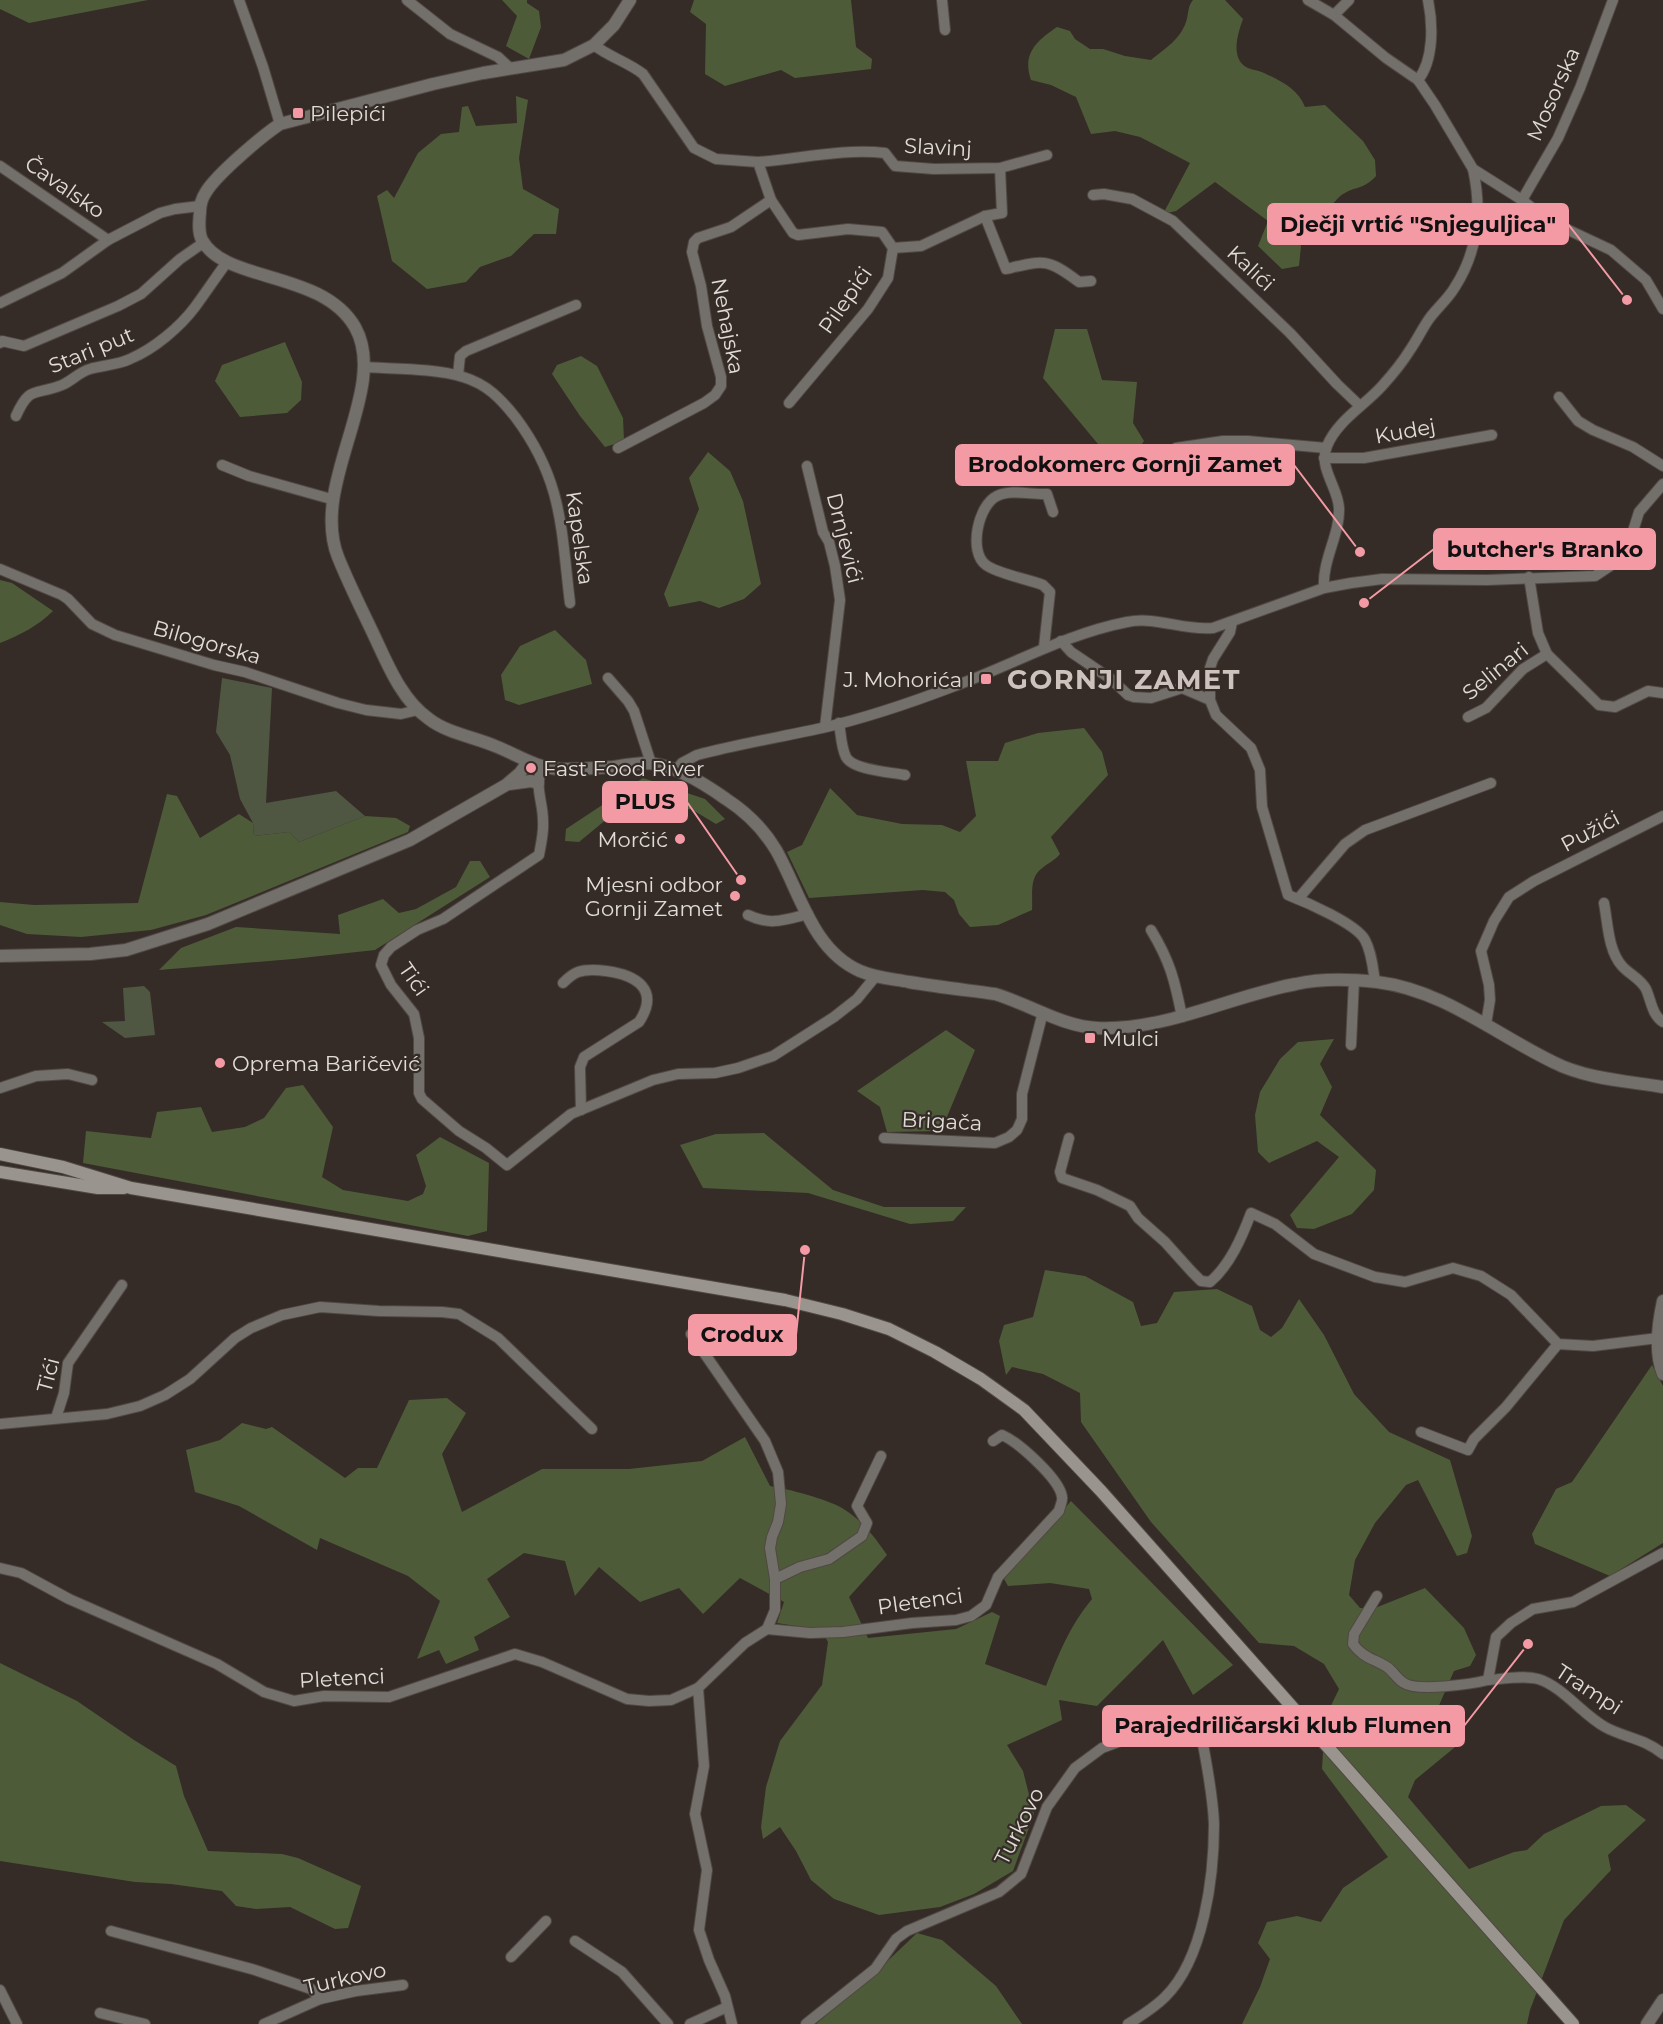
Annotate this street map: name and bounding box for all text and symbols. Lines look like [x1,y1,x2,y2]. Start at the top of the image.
street label: Mosorska [1521,43,1585,145]
place label: Pilepići [310,101,386,126]
marker: Pilepići [291,106,305,120]
street label: Slavinj [904,133,972,161]
street label: Čavalsko [20,151,110,223]
callout: Dječji vrtić "Snjeguljica" [1268,204,1568,244]
text: Dječji vrtić "Snjeguljica" [1280,211,1556,238]
street label: Kalići [1222,240,1280,296]
street label: Pilepići [813,262,877,338]
street label: Nehajska [706,276,750,376]
street label: Stari put [45,322,137,378]
street label: Kudej [1373,413,1437,449]
callout: Brodokomerc Gornji Zamet [956,445,1294,485]
text: Brodokomerc Gornji Zamet [968,451,1283,478]
street label: Kapelska [561,489,599,587]
street label: Drnjevići [822,490,868,586]
callout: butcher's Branko [1434,529,1655,569]
text: butcher's Branko [1447,536,1643,563]
street label: Bilogorska [150,615,264,669]
street label: Selinari [1457,637,1533,705]
district label: GORNJI ZAMET [1007,663,1241,696]
place label: J. Mohorića I [842,667,974,692]
marker: J. Mohorića I [979,672,993,686]
place label: Fast Food River [543,756,705,781]
marker: Fast Food River [524,761,538,775]
callout: PLUS [603,782,687,822]
text: PLUS [615,788,675,815]
street label: Pužići [1556,805,1624,857]
place label: Morčić [597,827,668,852]
marker: Morčić [673,832,687,846]
place label: Mjesni odbor Gornji Zamet [585,872,723,921]
marker: Mjesni odbor Gornji Zamet [728,889,742,903]
street label: Tići [394,957,434,1001]
place label: Mulci [1102,1026,1159,1051]
marker: Mulci [1083,1031,1097,1045]
place label: Oprema Baričević [232,1051,420,1076]
marker: Oprema Baričević [213,1056,227,1070]
street label: Brigača [901,1106,983,1136]
callout: Crodux [689,1315,796,1355]
text: Crodux [700,1321,784,1348]
street label: Tići [31,1355,65,1395]
street label: Pletenci [876,1583,964,1619]
street label: Trampi [1551,1658,1627,1720]
street label: Pletenci [299,1663,385,1693]
callout: Parajedriličarski klub Flumen [1103,1706,1464,1746]
text: Parajedriličarski klub Flumen [1114,1712,1452,1739]
street label: Turkovo [989,1783,1049,1869]
street label: Turkovo [302,1956,388,2000]

